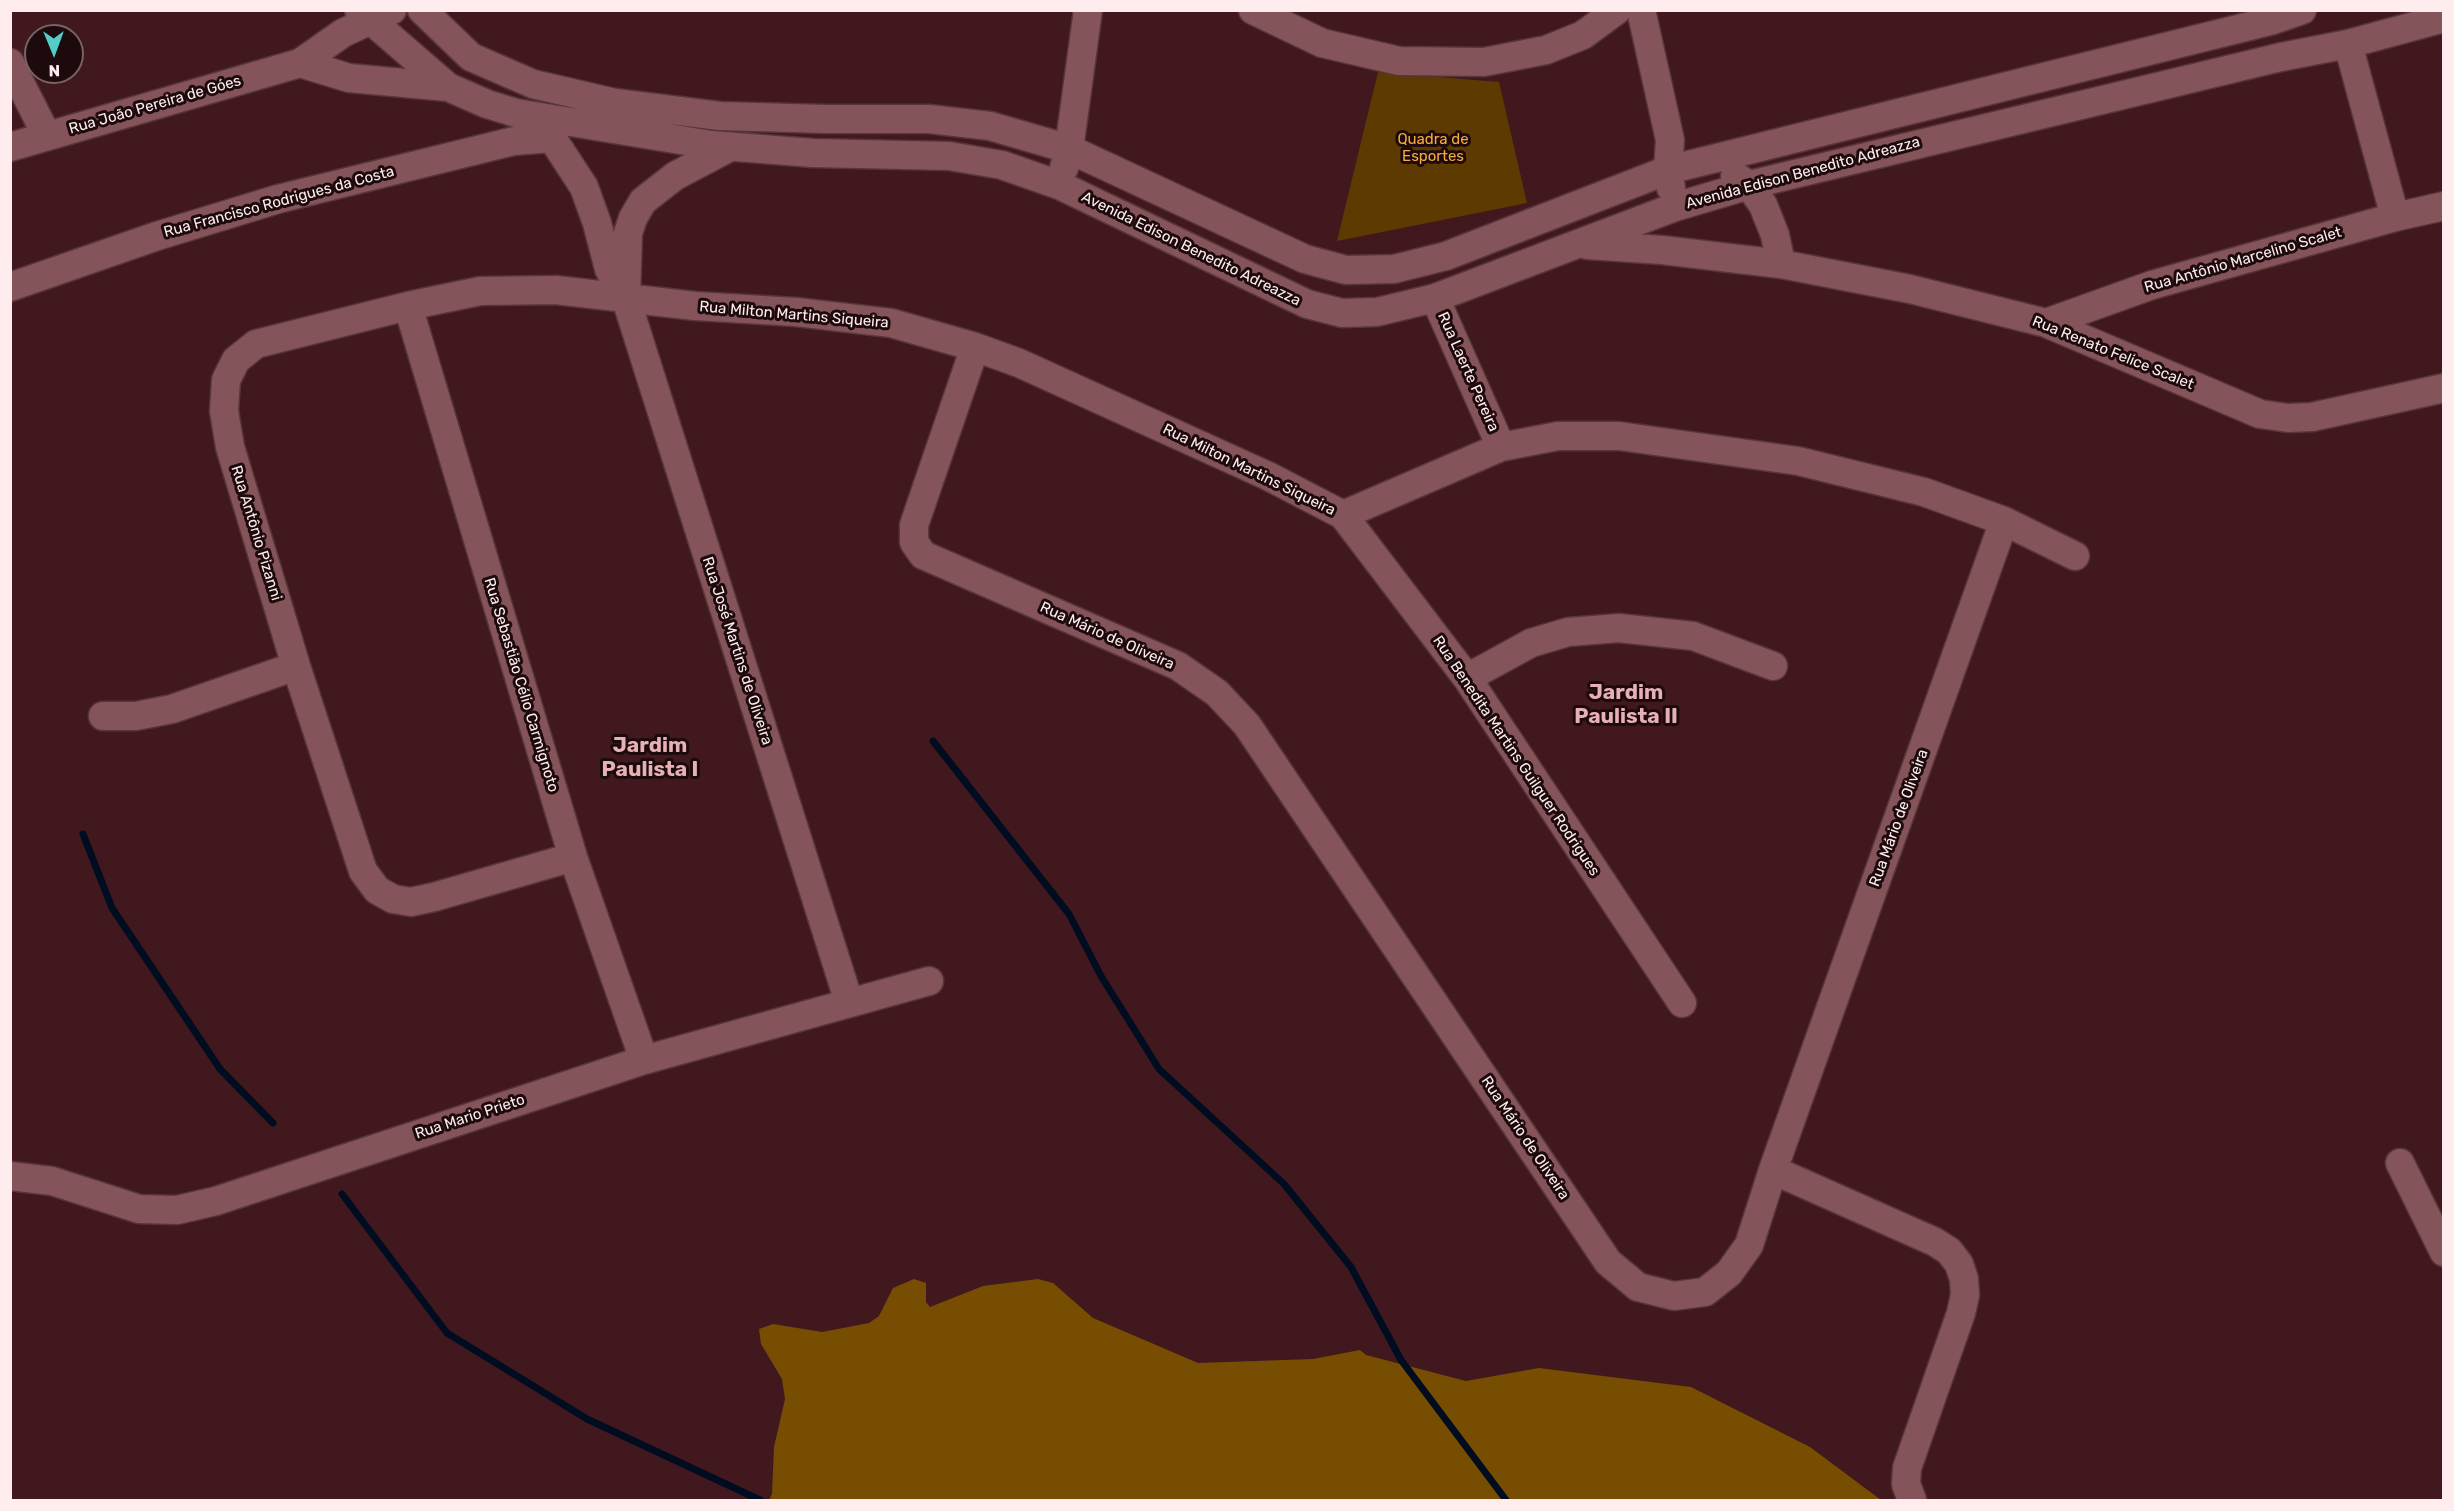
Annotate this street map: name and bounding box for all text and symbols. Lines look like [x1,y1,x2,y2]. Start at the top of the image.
north arrow [24,24,84,84]
text: N [48,61,60,80]
street label: Rua João Pereira de Góes [67,72,243,138]
park label: Quadra de Esportes [1397,131,1469,166]
street label: Avenida Edison Benedito Adreazza [1684,133,1922,213]
street label: Rua Francisco Rodrigues da Costa [162,163,396,241]
street label: Avenida Edison Benedito Adreazza [1079,188,1303,310]
street label: Rua Antônio Marcelino Scalet [2142,223,2344,297]
street label: Rua Milton Martins Siqueira [699,298,889,332]
street label: Rua Laerte Pereira [1434,309,1502,435]
street label: Rua Renato Felice Scalet [2030,312,2196,394]
street label: Rua Milton Martins Siqueira [1160,420,1338,520]
street label: Rua Antônio Pizanni [227,463,285,603]
street label: Rua José Martins de Oliveira [698,555,776,747]
street label: Rua Sebastião Célio Carmignoto [480,576,562,794]
street label: Rua Mário de Oliveira [1037,598,1177,674]
street label: Rua Benedita Martins Guilguer Rodrigues [1429,632,1603,880]
district label: Jardim Paulista II [1574,680,1678,730]
district label: Jardim Paulista I [602,733,698,783]
street label: Rua Mário de Oliveira [1866,747,1932,889]
street label: Rua Mário de Oliveira [1477,1073,1573,1203]
street label: Rua Mario Prieto [413,1091,527,1143]

